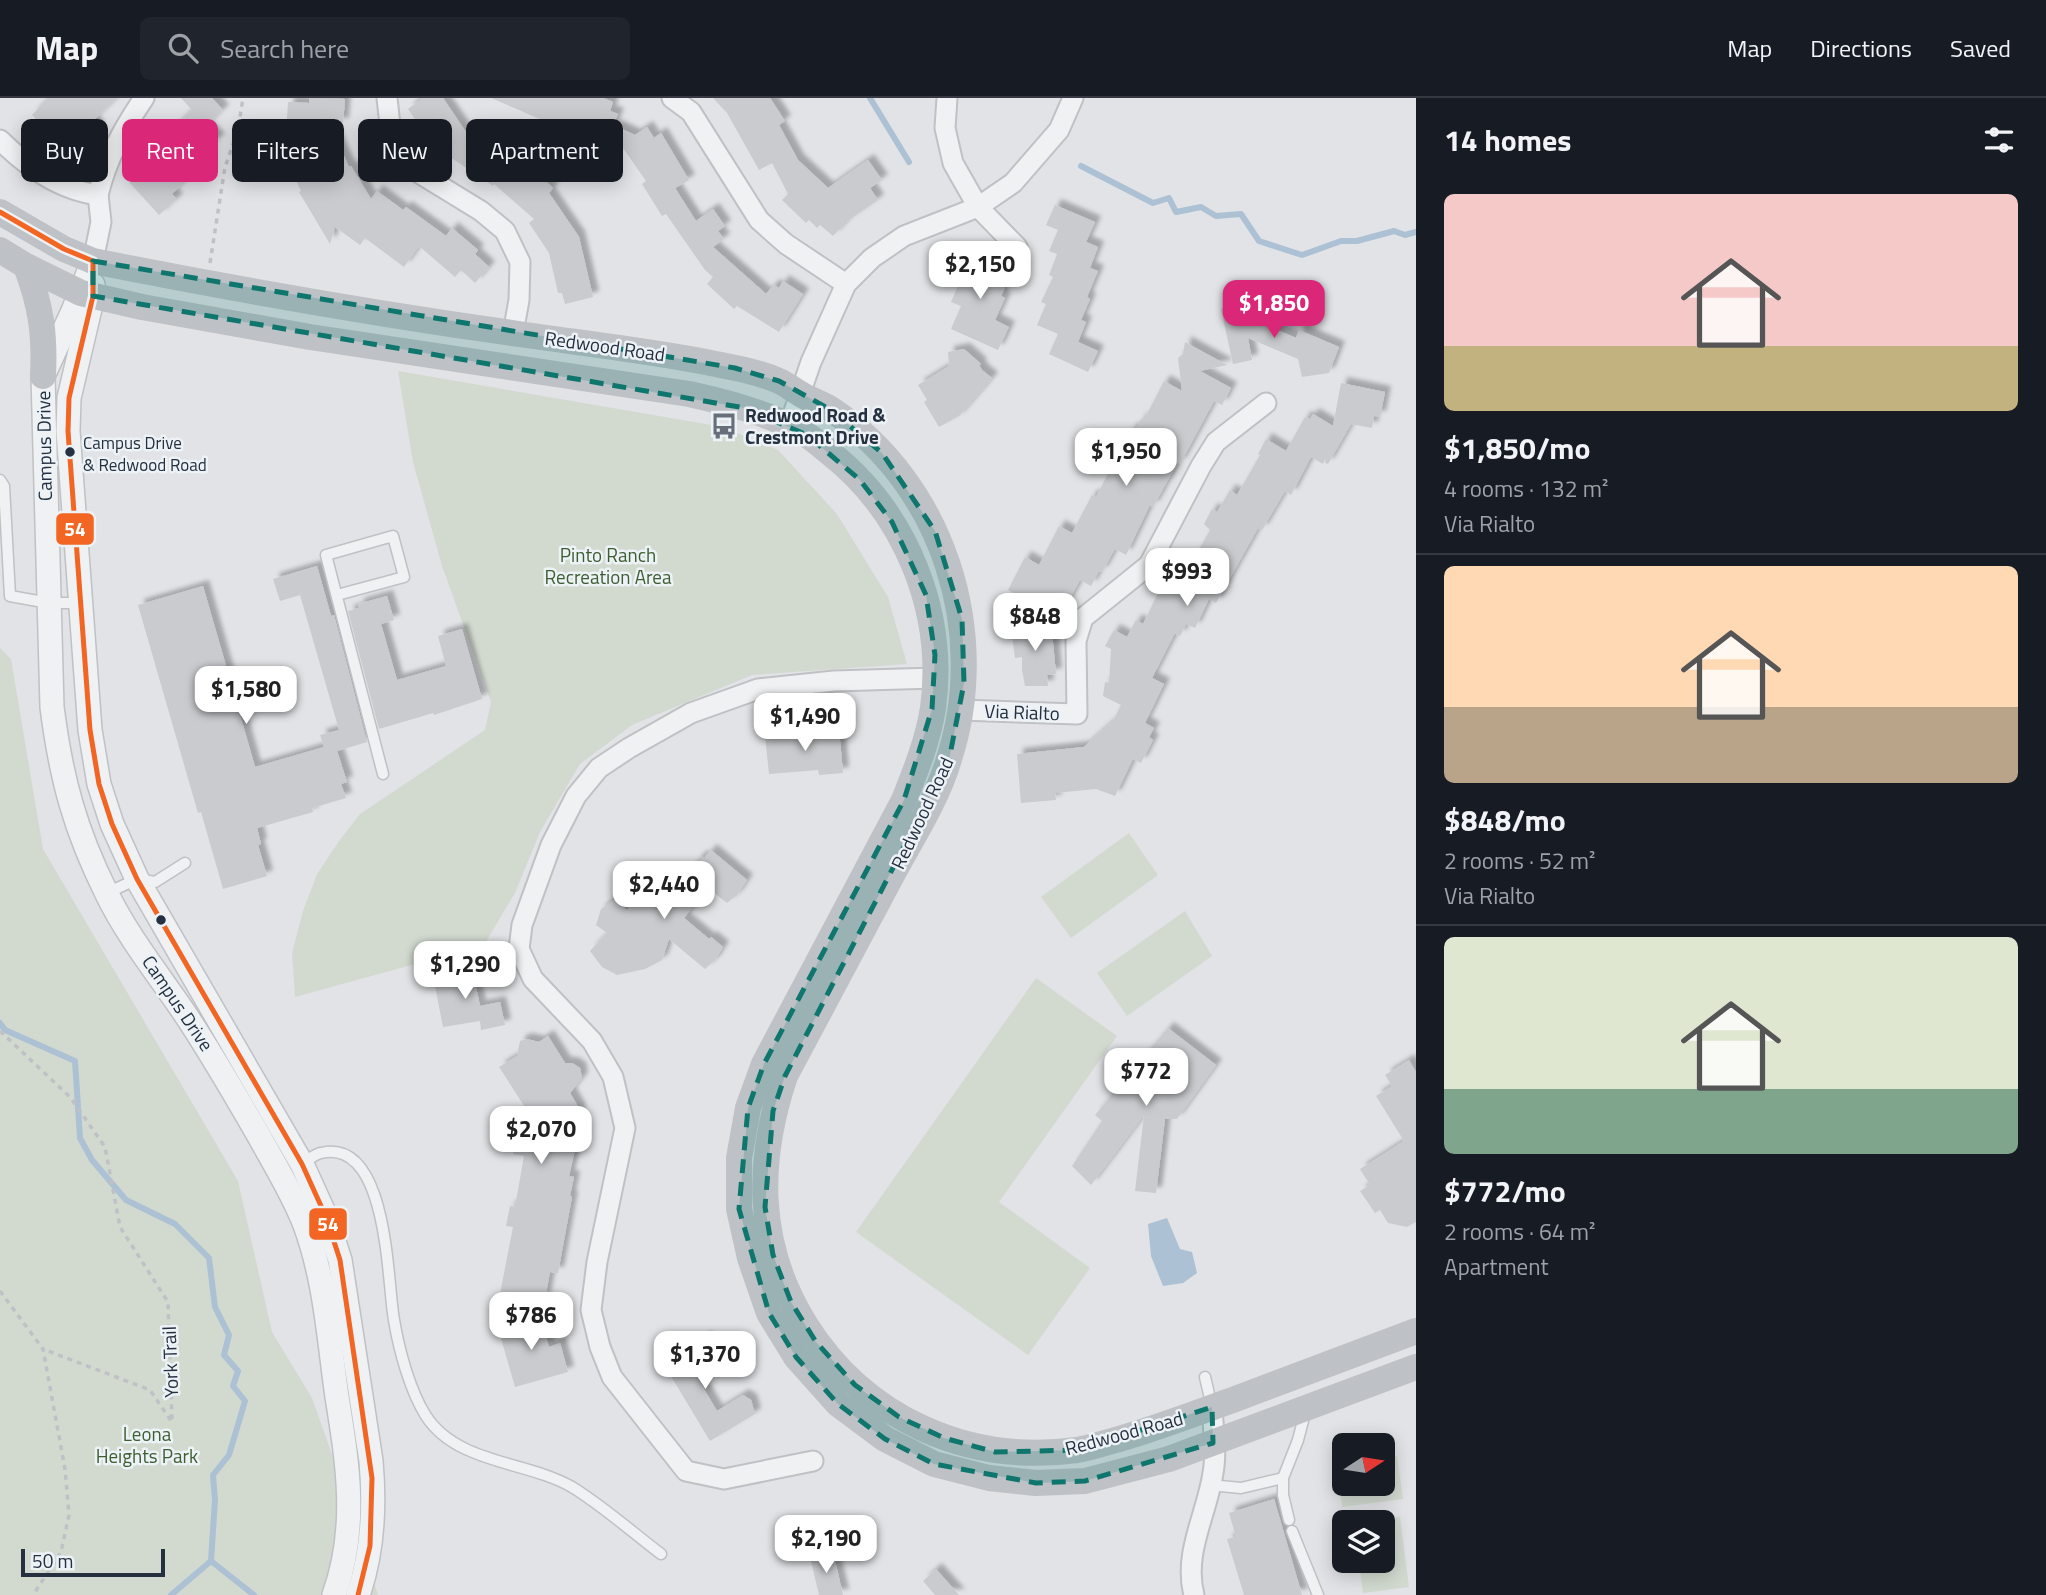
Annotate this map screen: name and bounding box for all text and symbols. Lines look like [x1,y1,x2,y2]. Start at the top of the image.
search box [140,17,630,80]
text: Map [35,23,98,73]
icon: search [164,29,202,67]
text: Search here [220,29,349,68]
text: Map [1727,30,1772,66]
text: Directions [1810,30,1912,66]
text: Saved [1950,30,2011,66]
text: 14 homes [1444,117,1571,163]
chip: Buy [21,119,108,182]
chip: Rent [122,119,218,182]
chip: Filters [232,119,344,182]
chip: New [358,119,452,182]
chip: Apartment [466,119,623,182]
icon: filters [1980,121,2018,159]
icon: home [1668,240,1794,366]
pin: $2,150 [923,242,1037,301]
text: $2,150 [945,246,1015,281]
pin: $1,850 [1217,280,1331,340]
text: $1,850 [1239,285,1309,320]
street label: Redwood Road [543,323,667,368]
street label: Campus Drive [28,391,59,501]
place label: Redwood Road & Crestmont Drive [745,400,886,451]
bus stop icon: Redwood Road & Crestmont Drive [709,411,739,441]
text: $1,850/mo [1444,425,1590,471]
pin: $1,950 [1069,428,1183,488]
place label: Campus Drive & Redwood Road [83,430,207,478]
text: $1,950 [1091,433,1161,468]
marker: Campus Drive & Redwood Road [63,445,77,459]
text: 4 rooms · 132 m² [1444,471,1608,506]
text: Via Rialto [1444,506,1535,541]
line badge: 54 [55,512,95,546]
text: 54 [64,514,86,543]
park label: Pinto Ranch Recreation Area [545,540,672,591]
pin: $993 [1146,548,1228,608]
text: $993 [1161,553,1213,588]
pin: $848 [994,594,1076,653]
text: $848 [1009,598,1061,633]
icon: home [1668,612,1794,738]
pin: $1,580 [189,666,303,726]
text: $1,580 [211,671,281,706]
pin: $1,490 [748,694,862,753]
street label: Via Rialto [984,696,1060,727]
text: $1,490 [770,698,840,733]
street label: Redwood Road [883,752,960,874]
text: $848/mo [1444,797,1566,843]
text: 2 rooms · 52 m² [1444,843,1595,878]
pin: $2,440 [607,862,721,921]
text: $2,440 [629,866,699,901]
text: Via Rialto [1444,878,1535,913]
unlabelled marker [154,913,168,927]
pin: $1,290 [408,942,522,1001]
text: $1,290 [430,946,500,981]
street label: Campus Drive [136,949,221,1057]
icon: home [1668,983,1794,1109]
pin: $772 [1105,1048,1187,1108]
text: $772 [1120,1053,1172,1088]
pin: $2,070 [484,1107,598,1166]
text: $2,070 [506,1111,576,1146]
text: $772/mo [1444,1168,1566,1214]
line badge: 54 [308,1207,348,1241]
text: 54 [317,1209,339,1238]
text: 2 rooms · 64 m² [1444,1214,1595,1249]
text: Apartment [1444,1249,1549,1284]
pin: $786 [490,1292,572,1352]
text: $786 [505,1297,557,1332]
street label: York Trail [154,1326,185,1398]
pin: $1,370 [648,1332,762,1391]
text: $1,370 [670,1336,740,1371]
street label: Redwood Road [1062,1403,1186,1462]
park label: Leona Heights Park [96,1419,198,1470]
north arrow [1332,1433,1395,1496]
map controls [1332,1433,1395,1573]
button: layers [1332,1510,1395,1573]
pin: $2,190 [769,1516,883,1575]
text: $2,190 [791,1520,861,1555]
scale bar [21,1546,164,1578]
text: 50 m [32,1546,73,1575]

